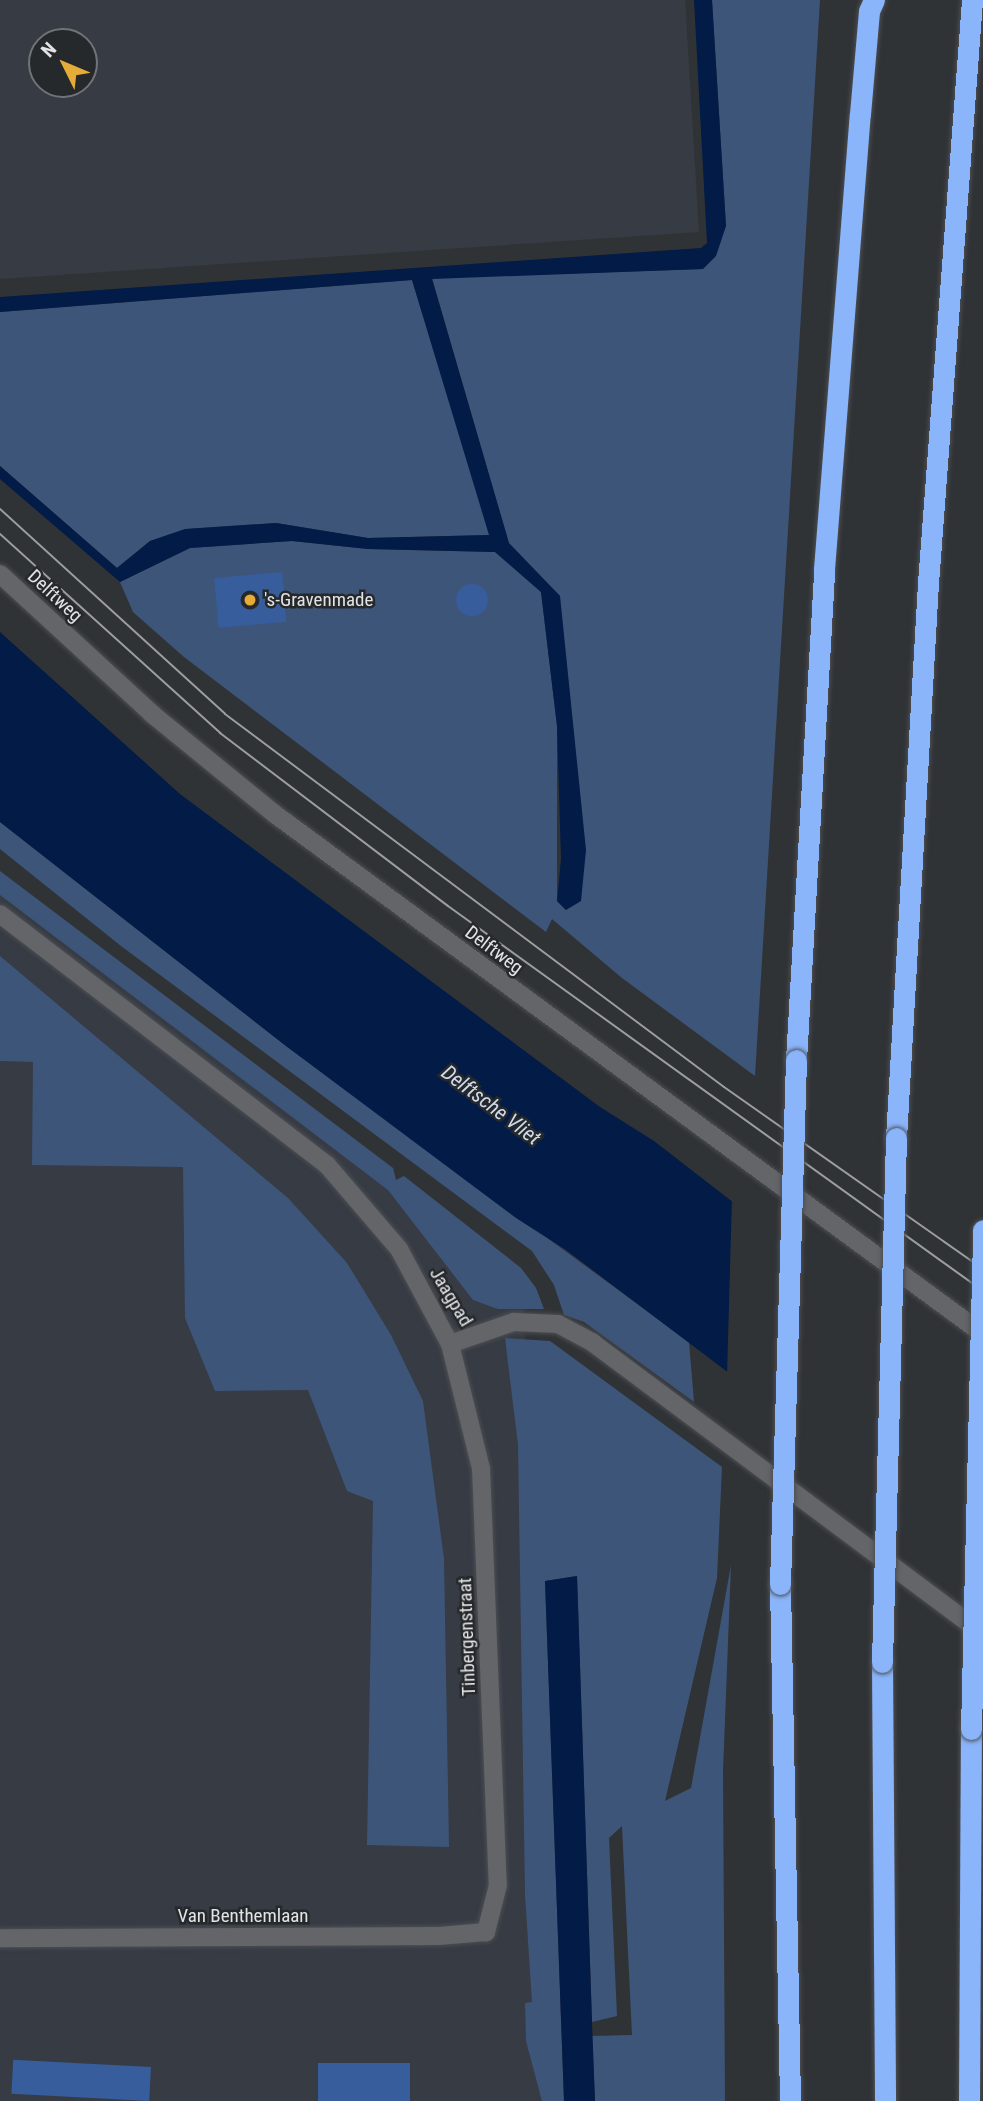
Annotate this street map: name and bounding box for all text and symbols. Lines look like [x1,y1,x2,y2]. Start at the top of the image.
north arrow [28,28,98,98]
text: N [36,38,61,62]
street label: Delftweg [23,565,87,627]
place label: 's-Gravenmade [264,589,373,611]
marker: 's-Gravenmade [242,592,258,608]
street label: Delftweg [461,921,527,979]
water label: Delftsche Vliet [436,1060,546,1150]
street label: Jaagpad [425,1263,477,1331]
street label: Tinbergenstraat [454,1577,480,1697]
street label: Van Benthemlaan [177,1905,309,1927]

